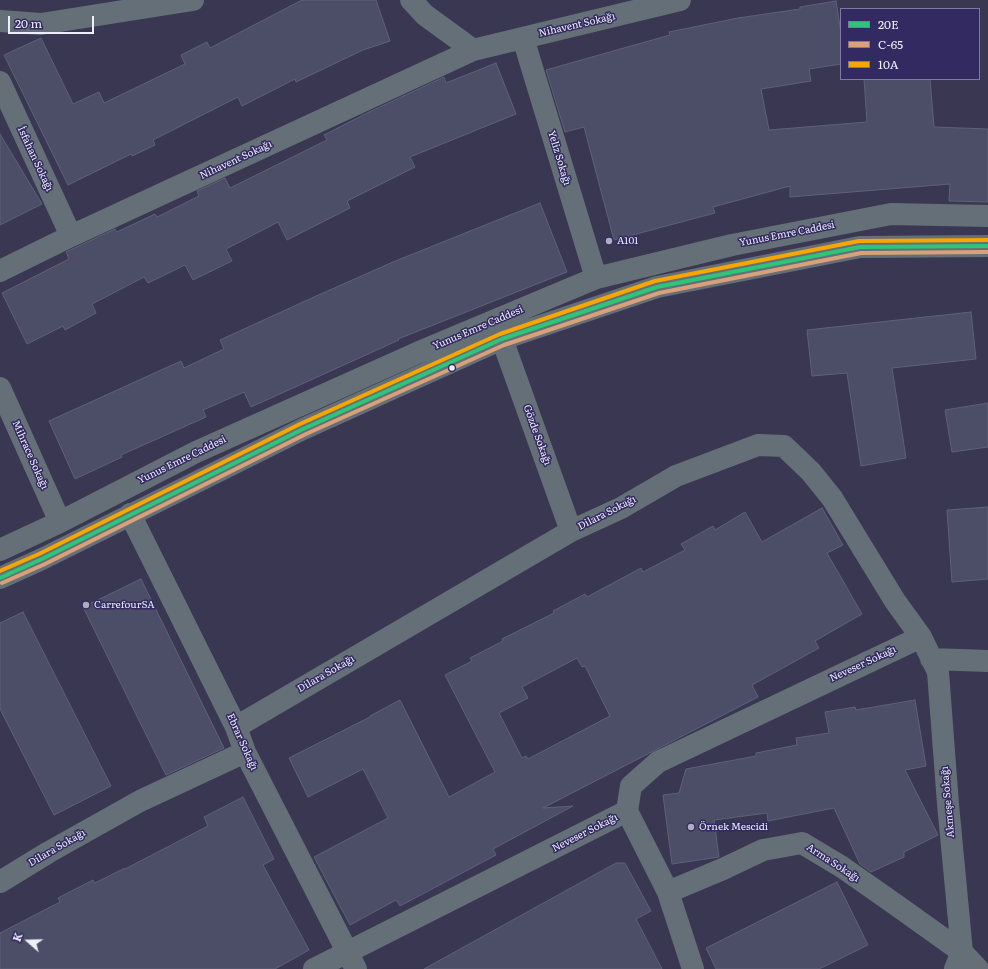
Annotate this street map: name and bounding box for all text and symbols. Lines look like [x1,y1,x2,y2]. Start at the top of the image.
scale bar [10,8,96,34]
legend [840,8,980,80]
street label: Nihavent Sokağı [538,10,616,40]
text: 20 m [15,14,42,32]
text: 20E [878,15,899,33]
text: C-65 [878,35,903,53]
text: 10A [878,55,899,73]
street label: İsfahan Sokağı [15,125,55,193]
street label: Yeliz Sokağı [545,129,573,187]
street label: Nihavent Sokağı [198,138,274,182]
street label: Yunus Emre Caddesi [738,219,836,249]
place label: A101 [617,235,638,247]
marker: A101 [604,236,614,246]
street label: Yunus Emre Caddesi [431,304,525,352]
unlabelled marker [447,363,457,373]
street label: Gözde Sokağı [521,403,553,467]
street label: Mihrace Sokağı [9,419,51,491]
street label: Yunus Emre Caddesi [136,433,228,487]
street label: Dilara Sokağı [576,493,638,533]
place label: CarrefourSA [94,599,155,611]
marker: CarrefourSA [81,600,91,610]
street label: Neveser Sokağı [828,643,898,685]
street label: Dilara Sokağı [295,653,357,695]
street label: Ebrar Sokağı [224,712,260,772]
street label: Akmeşe Sokağı [939,766,957,838]
street label: Neveser Sokağı [550,811,620,855]
place label: Örnek Mescidi [699,821,768,833]
marker: Örnek Mescidi [686,822,696,832]
street label: Dilara Sokağı [26,827,88,869]
street label: Arma Sokağı [804,841,862,885]
north arrow [8,921,48,961]
text: K [8,930,26,944]

